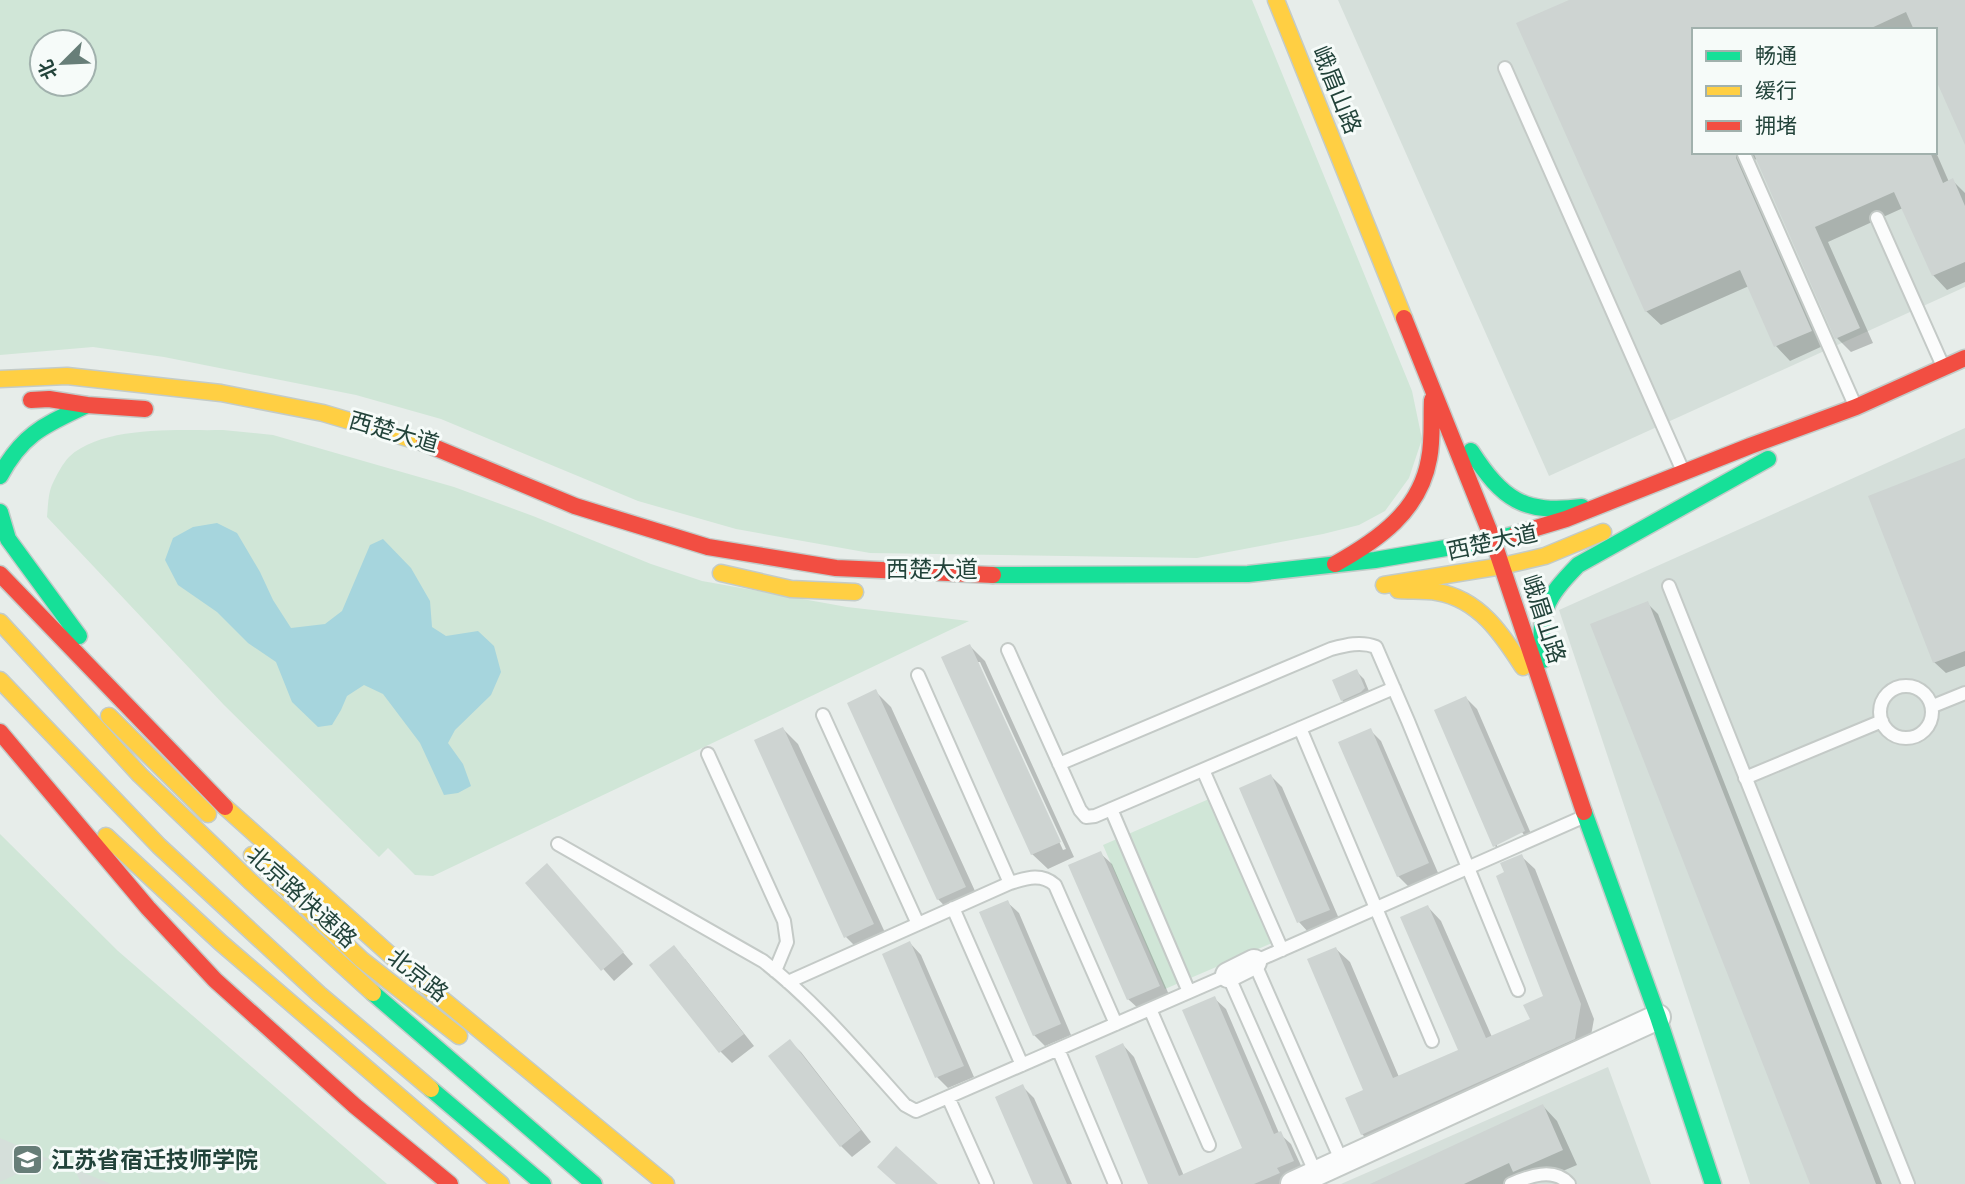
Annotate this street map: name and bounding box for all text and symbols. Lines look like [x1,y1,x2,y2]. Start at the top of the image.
north arrow [28,28,98,98]
legend [1692,28,1937,154]
street label: 峨眉山路 [1307,42,1367,138]
text: 畅通 [1755,43,1797,69]
text: 北 [34,56,62,83]
text: 缓行 [1755,78,1797,104]
text: 拥堵 [1755,113,1797,139]
street label: 西楚大道 [346,406,442,458]
street label: 西楚大道 [1444,519,1540,565]
street label: 西楚大道 [886,555,978,583]
street label: 峨眉山路 [1516,571,1572,667]
street label: 北京路快速路 [241,840,363,954]
street label: 北京路 [382,943,454,1007]
school or university icon: 江苏省宿迁技师学院 [11,1143,45,1177]
place label: 江苏省宿迁技师学院 [51,1146,258,1174]

